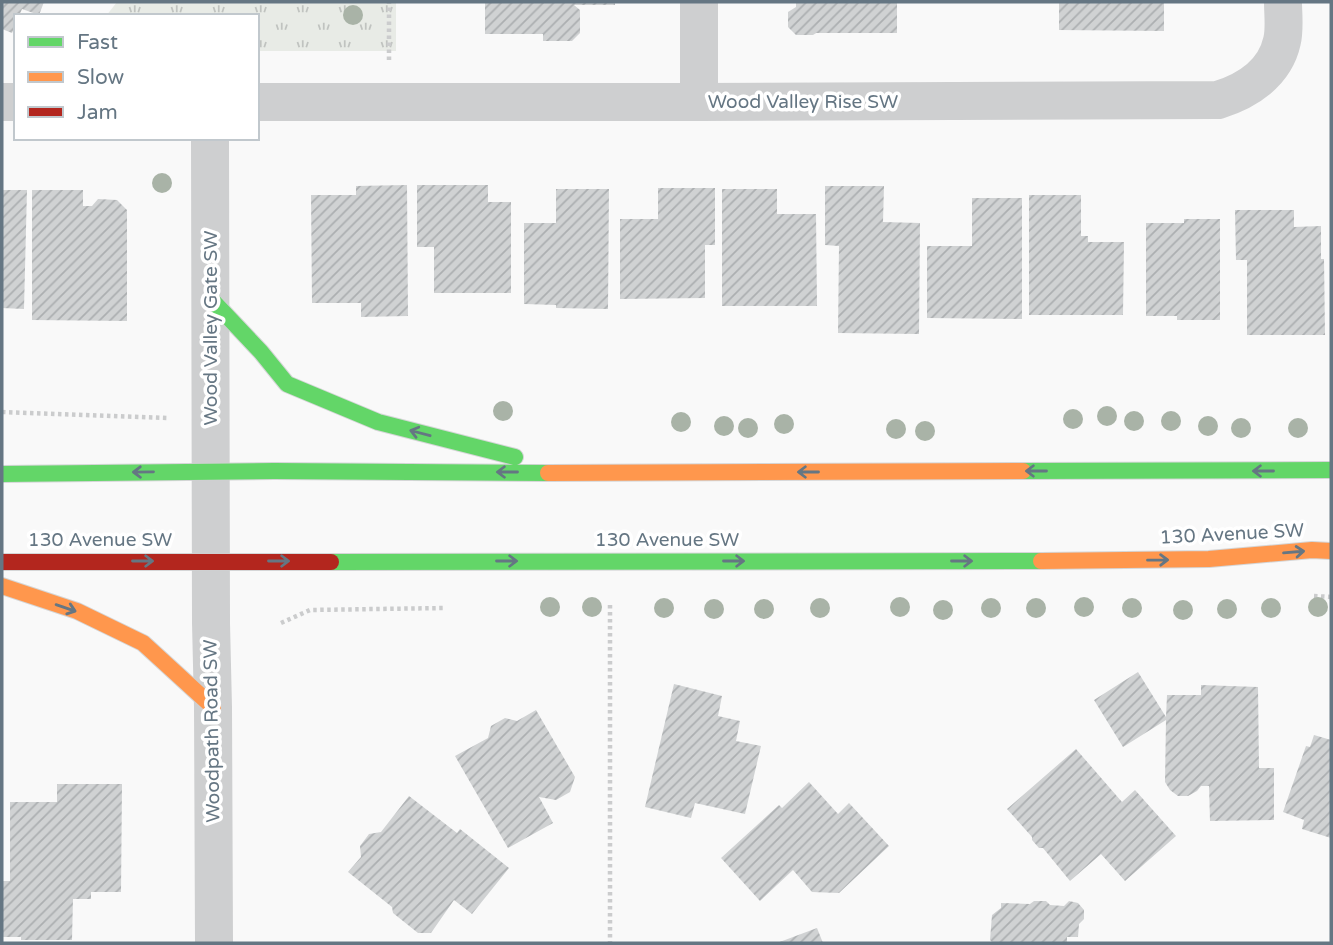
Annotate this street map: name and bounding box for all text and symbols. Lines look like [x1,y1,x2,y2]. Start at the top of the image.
legend [14,14,259,140]
text: Fast [77,30,118,55]
text: Slow [77,65,125,90]
street label: Wood Valley Rise SW [708,91,898,113]
text: Jam [77,100,118,125]
street label: Wood Valley Gate SW [200,230,222,426]
one-way arrow [410,426,432,439]
one-way arrow [1024,464,1047,478]
one-way arrow [1252,464,1275,477]
one-way arrow [132,465,155,479]
one-way arrow [797,465,820,479]
one-way arrow [496,466,519,479]
street label: 130 Avenue SW [1159,519,1305,549]
street label: 130 Avenue SW [28,529,172,551]
street label: 130 Avenue SW [595,529,739,551]
one-way arrow [1282,545,1305,558]
one-way arrow [1146,553,1169,567]
one-way arrow [132,554,155,568]
one-way arrow [268,554,291,568]
one-way arrow [495,554,518,568]
one-way arrow [723,554,746,568]
one-way arrow [950,554,973,568]
one-way arrow [55,603,77,615]
street label: Woodpath Road SW [199,639,225,823]

